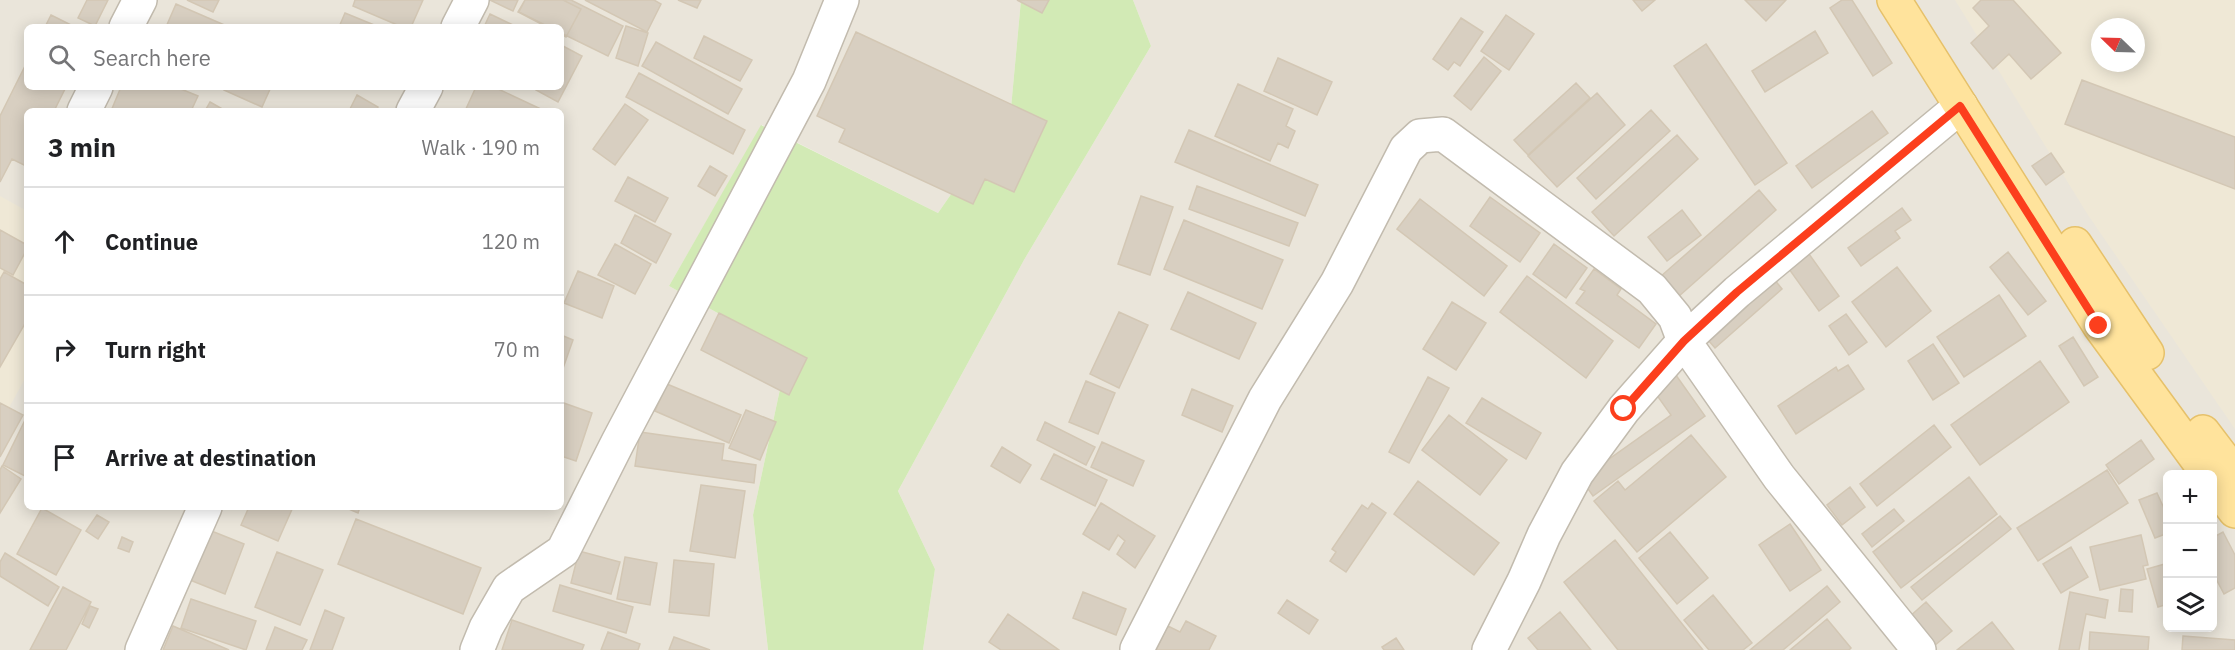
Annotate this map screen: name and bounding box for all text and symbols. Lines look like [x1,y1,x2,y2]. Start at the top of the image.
north arrow [2091,18,2145,72]
search box [24,24,564,90]
icon: search [45,41,78,74]
text: Search here [93,43,211,72]
text: 3 min [48,130,116,164]
text: Walk · 190 m [422,134,540,161]
icon: ahead [48,225,81,258]
text: Continue [105,227,198,256]
text: 120 m [482,228,540,255]
route end [2085,312,2111,338]
icon: right [48,333,81,366]
text: Turn right [105,335,206,364]
text: 70 m [494,336,540,363]
route start [1610,395,1636,421]
icon: arrive [48,441,81,474]
text: Arrive at destination [105,443,316,472]
map controls [2163,470,2217,632]
button: + [2163,470,2217,524]
button: − [2163,524,2217,578]
button: layers [2163,578,2217,632]

